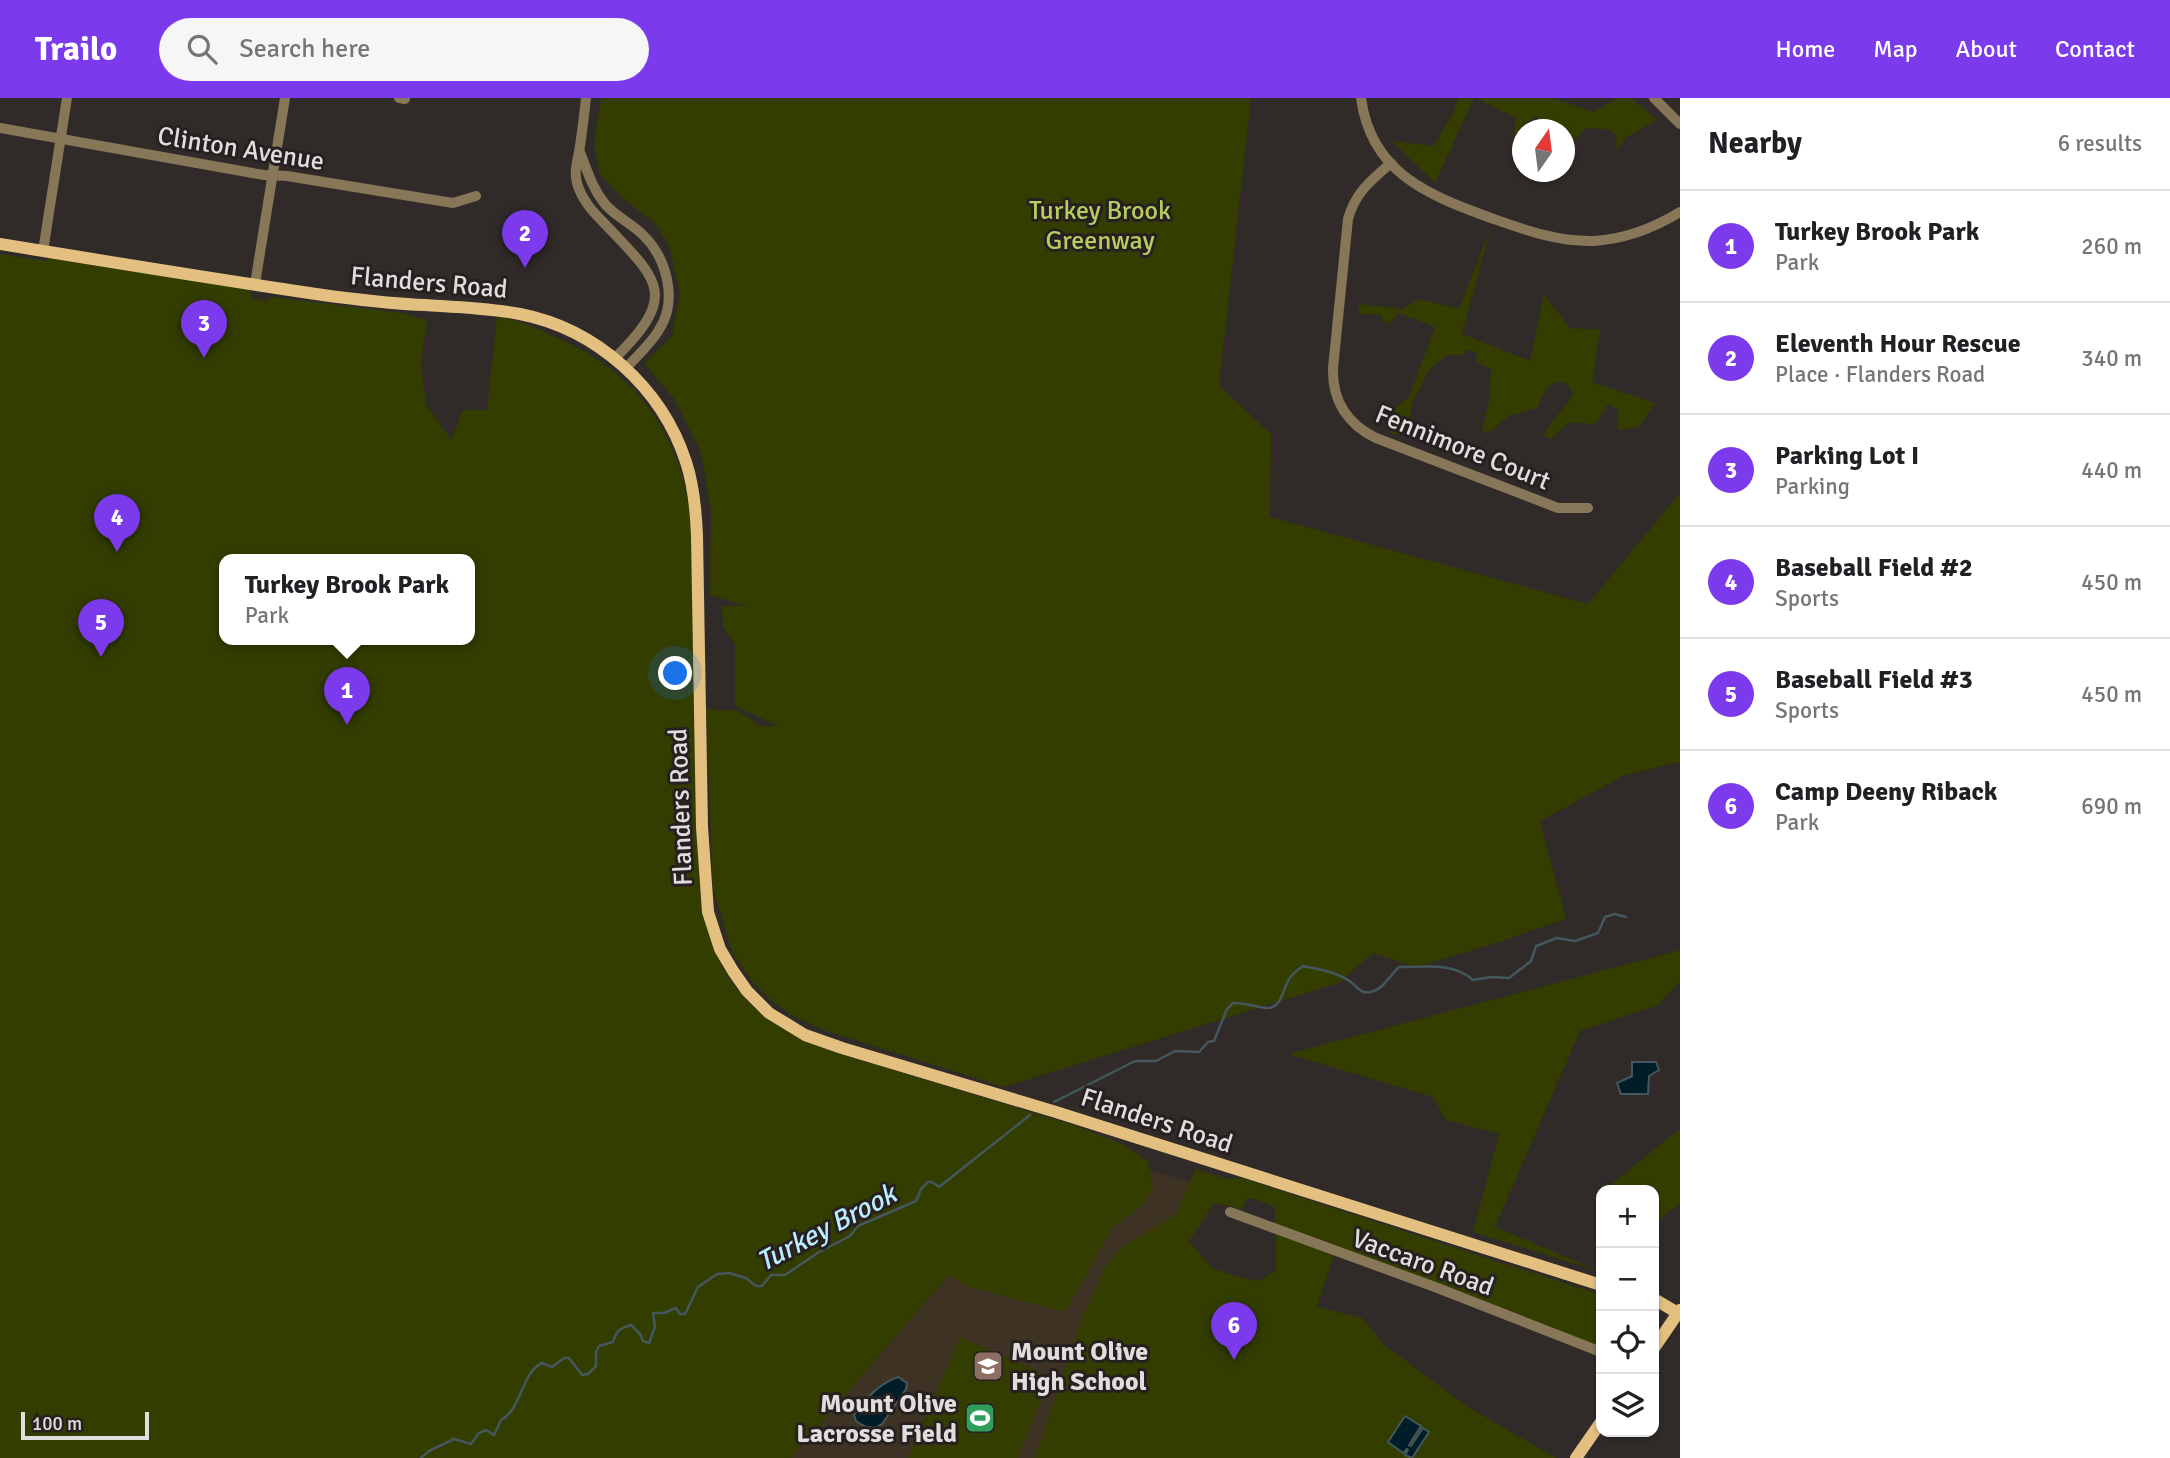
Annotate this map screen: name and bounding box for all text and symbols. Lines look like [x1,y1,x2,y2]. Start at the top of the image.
search box [159,18,649,81]
text: Trailo [35,29,117,70]
icon: search [183,30,221,68]
text: Search here [239,33,370,65]
text: Home [1775,34,1835,64]
text: Map [1873,34,1918,64]
text: About [1956,34,2017,64]
text: Contact [2055,34,2135,64]
north arrow [1512,119,1575,182]
street label: Clinton Avenue [155,120,326,178]
text: Nearby [1708,125,1802,162]
text: 6 results [2058,129,2142,158]
park label: Turkey Brook Greenway [1029,195,1171,257]
pin: 2 [502,210,548,268]
text: Turkey Brook Park [1775,216,1979,248]
text: 1 [1725,232,1737,261]
text: 260 m [2081,232,2142,261]
text: Park [1775,248,1819,277]
street label: Flanders Road [349,260,509,306]
pin: 3 [181,300,227,358]
text: Eleventh Hour Rescue [1775,328,2021,360]
text: 2 [1725,344,1737,373]
text: 340 m [2081,344,2142,373]
text: Place · Flanders Road [1775,360,1985,389]
street label: Fennimore Court [1371,398,1555,498]
text: Parking Lot I [1775,440,1919,472]
text: 3 [1725,456,1737,485]
text: 440 m [2081,456,2142,485]
text: Parking [1775,472,1850,501]
pin: 4 [94,494,140,552]
text: Baseball Field #2 [1775,552,1973,584]
popup [219,554,475,645]
text: 4 [1725,568,1737,597]
text: 450 m [2081,568,2142,597]
text: Turkey Brook Park [245,569,449,601]
text: Sports [1775,584,1839,613]
pin: 5 [78,599,124,657]
text: Park [245,601,289,630]
your location [658,656,692,690]
text: Baseball Field #3 [1775,664,1973,696]
pin: 1 [324,667,370,725]
text: 5 [1725,680,1737,709]
text: 450 m [2081,680,2142,709]
text: Sports [1775,696,1839,725]
street label: Flanders Road [662,728,700,886]
text: Camp Deeny Riback [1775,776,1997,808]
text: 6 [1725,792,1737,821]
text: 690 m [2081,792,2142,821]
text: Park [1775,808,1819,837]
street label: Flanders Road [1077,1081,1237,1161]
water label: Turkey Brook [751,1176,905,1279]
map controls [1596,1185,1659,1437]
button: + [1596,1185,1659,1248]
street label: Vaccaro Road [1347,1223,1498,1303]
button: − [1596,1248,1659,1311]
pin: 6 [1211,1302,1257,1360]
button: locate [1596,1311,1659,1374]
place label: Mount Olive High School [1011,1336,1148,1398]
school or university icon: Mount Olive High School [971,1349,1005,1383]
button: layers [1596,1374,1659,1437]
place label: Mount Olive Lacrosse Field [796,1388,957,1450]
sports icon: Mount Olive Lacrosse Field [963,1401,997,1435]
scale bar [21,1409,149,1441]
text: 100 m [32,1412,82,1436]

